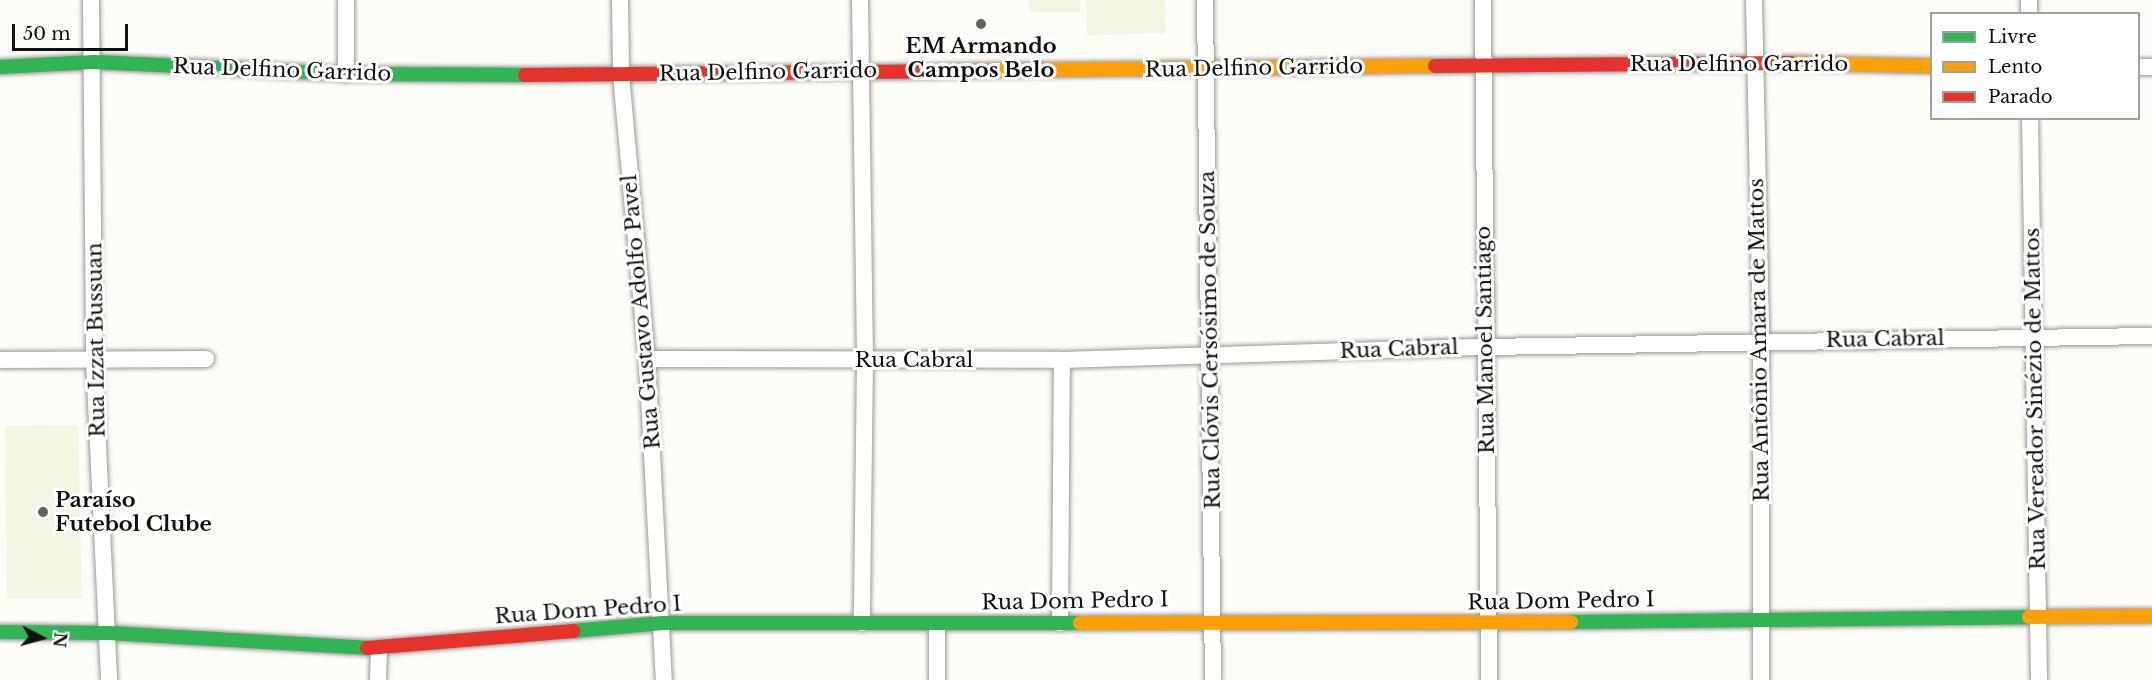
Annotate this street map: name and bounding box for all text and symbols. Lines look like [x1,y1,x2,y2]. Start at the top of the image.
scale bar [15,12,130,50]
legend [1930,12,2140,120]
marker: EM Armando Campos Belo [974,17,988,31]
text: 50 m [23,23,71,45]
text: Livre [1988,26,2037,48]
place label: EM Armando Campos Belo [905,33,1057,83]
street label: Rua Delfino Garrido [1630,51,1848,77]
street label: Rua Delfino Garrido [1144,53,1364,83]
street label: Rua Delfino Garrido [172,54,392,86]
text: Lento [1988,56,2042,78]
street label: Rua Delfino Garrido [658,57,878,87]
text: Parado [1988,86,2053,108]
street label: Rua Clóvis Cersósimo de Souza [1194,170,1226,510]
street label: Rua Gustavo Adolfo Pavel [616,173,666,451]
street label: Rua Antônio Amara de Mattos [1744,177,1774,503]
street label: Rua Manoel Santiago [1470,226,1500,454]
street label: Rua Vereador Sinézio de Mattos [2019,227,2051,571]
street label: Rua Izzat Bussuan [82,242,110,438]
street label: Rua Cabral [1825,325,1945,353]
street label: Rua Cabral [1339,334,1459,364]
street label: Rua Cabral [855,347,973,373]
place label: Paraíso Futebol Clube [55,487,212,537]
marker: Paraíso Futebol Clube [36,505,50,519]
street label: Rua Dom Pedro I [981,587,1169,615]
street label: Rua Dom Pedro I [1467,587,1655,615]
street label: Rua Dom Pedro I [494,591,682,629]
north arrow [12,608,72,668]
text: N [49,631,71,648]

